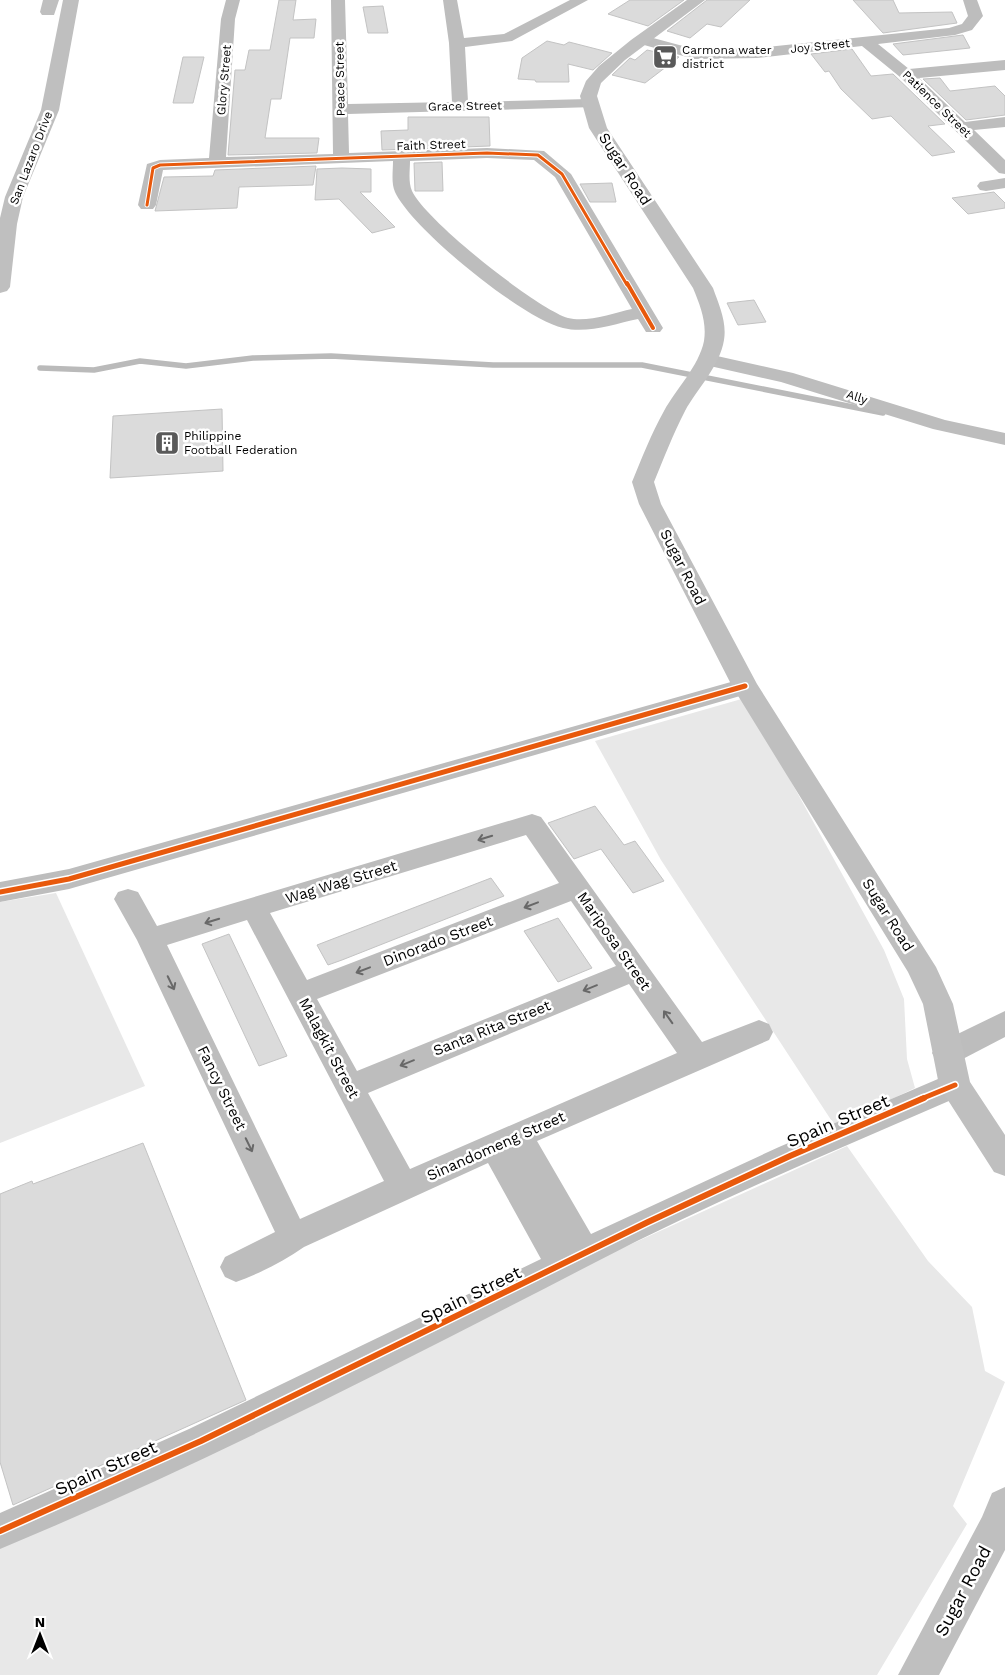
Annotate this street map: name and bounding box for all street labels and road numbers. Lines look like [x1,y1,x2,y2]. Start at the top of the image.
street label: Joy Street [790,36,850,56]
street label: Peace Street [332,41,348,117]
street label: Glory Street [214,44,234,116]
street label: Patience Street [900,68,974,140]
street label: Grace Street [428,98,502,114]
street label: San Lazaro Drive [7,109,55,207]
street label: Sugar Road [595,129,655,209]
street label: Faith Street [396,137,466,153]
street label: Ally [845,387,870,407]
street label: Sugar Road [656,526,710,608]
street label: Wag Wag Street [283,856,400,908]
street label: Sugar Road [858,875,918,955]
street label: Mariposa Street [573,888,655,994]
street label: Dinorado Street [381,912,496,970]
street label: Malagkit Street [295,995,363,1102]
street label: Santa Rita Street [431,996,554,1060]
street label: Fancy Street [194,1043,251,1134]
street label: Spain Street [783,1089,893,1152]
street label: Sinandomeng Street [424,1107,569,1185]
street label: Spain Street [417,1261,525,1328]
street label: Spain Street [52,1436,160,1499]
street label: Sugar Road [930,1542,995,1640]

